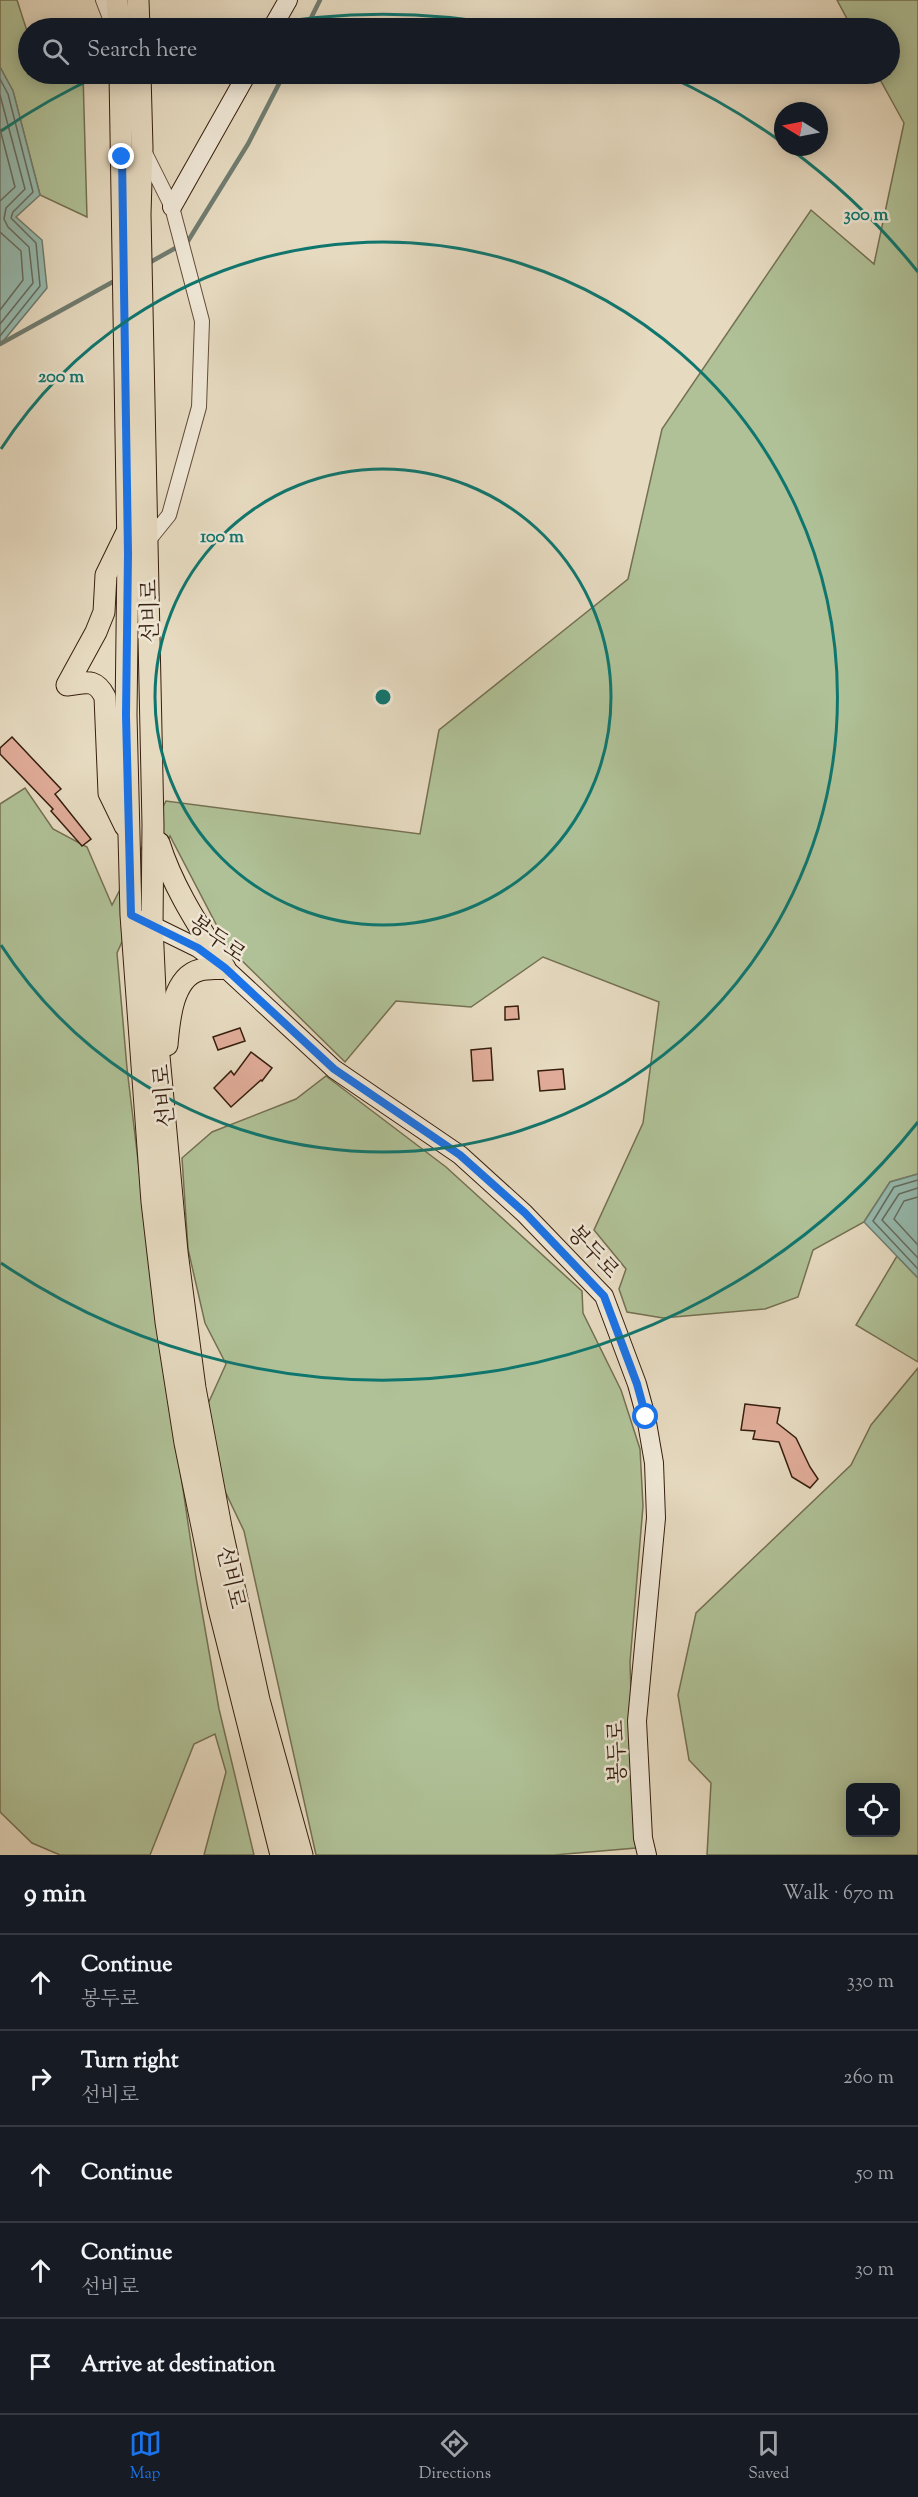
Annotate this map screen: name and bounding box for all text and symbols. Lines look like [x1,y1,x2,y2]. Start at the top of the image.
search box [18,18,900,84]
icon: search [39,35,72,68]
text: Search here [87,35,197,67]
north arrow [774,102,828,156]
route end [108,143,134,169]
text: 300 m [844,203,889,229]
text: 200 m [38,365,84,391]
text: 100 m [200,525,244,551]
street label: 선비로 [135,579,169,643]
centre of rings [373,687,393,707]
street label: 봉두로 [181,909,252,972]
street label: 선비로 [147,1063,185,1129]
street label: 봉두로 [558,1219,625,1287]
route start [632,1403,658,1429]
street label: 선비로 [206,1543,252,1612]
street label: 봉두로 [602,1719,636,1784]
map controls [846,1783,900,1837]
button: locate [846,1783,900,1837]
text: 9 min [24,1876,86,1913]
text: Walk · 670 m [783,1880,894,1909]
text: Continue [81,1950,172,1982]
icon: ahead [24,1966,57,1999]
text: 330 m [847,1968,894,1997]
text: 봉두로 [81,1986,139,2015]
text: Turn right [81,2046,178,2078]
icon: right [24,2062,57,2095]
text: 260 m [843,2064,894,2093]
text: 선비로 [81,2082,139,2111]
icon: ahead [24,2158,57,2191]
text: Continue [81,2158,172,2190]
text: 50 m [856,2160,894,2189]
text: Continue [81,2238,172,2270]
icon: ahead [24,2254,57,2287]
text: 30 m [855,2256,894,2285]
text: 선비로 [81,2274,139,2303]
icon: arrive [24,2350,57,2383]
text: Arrive at destination [81,2350,276,2382]
tab: Map [129,2427,162,2486]
tab: Directions [419,2427,491,2486]
tab: Saved [748,2427,789,2486]

